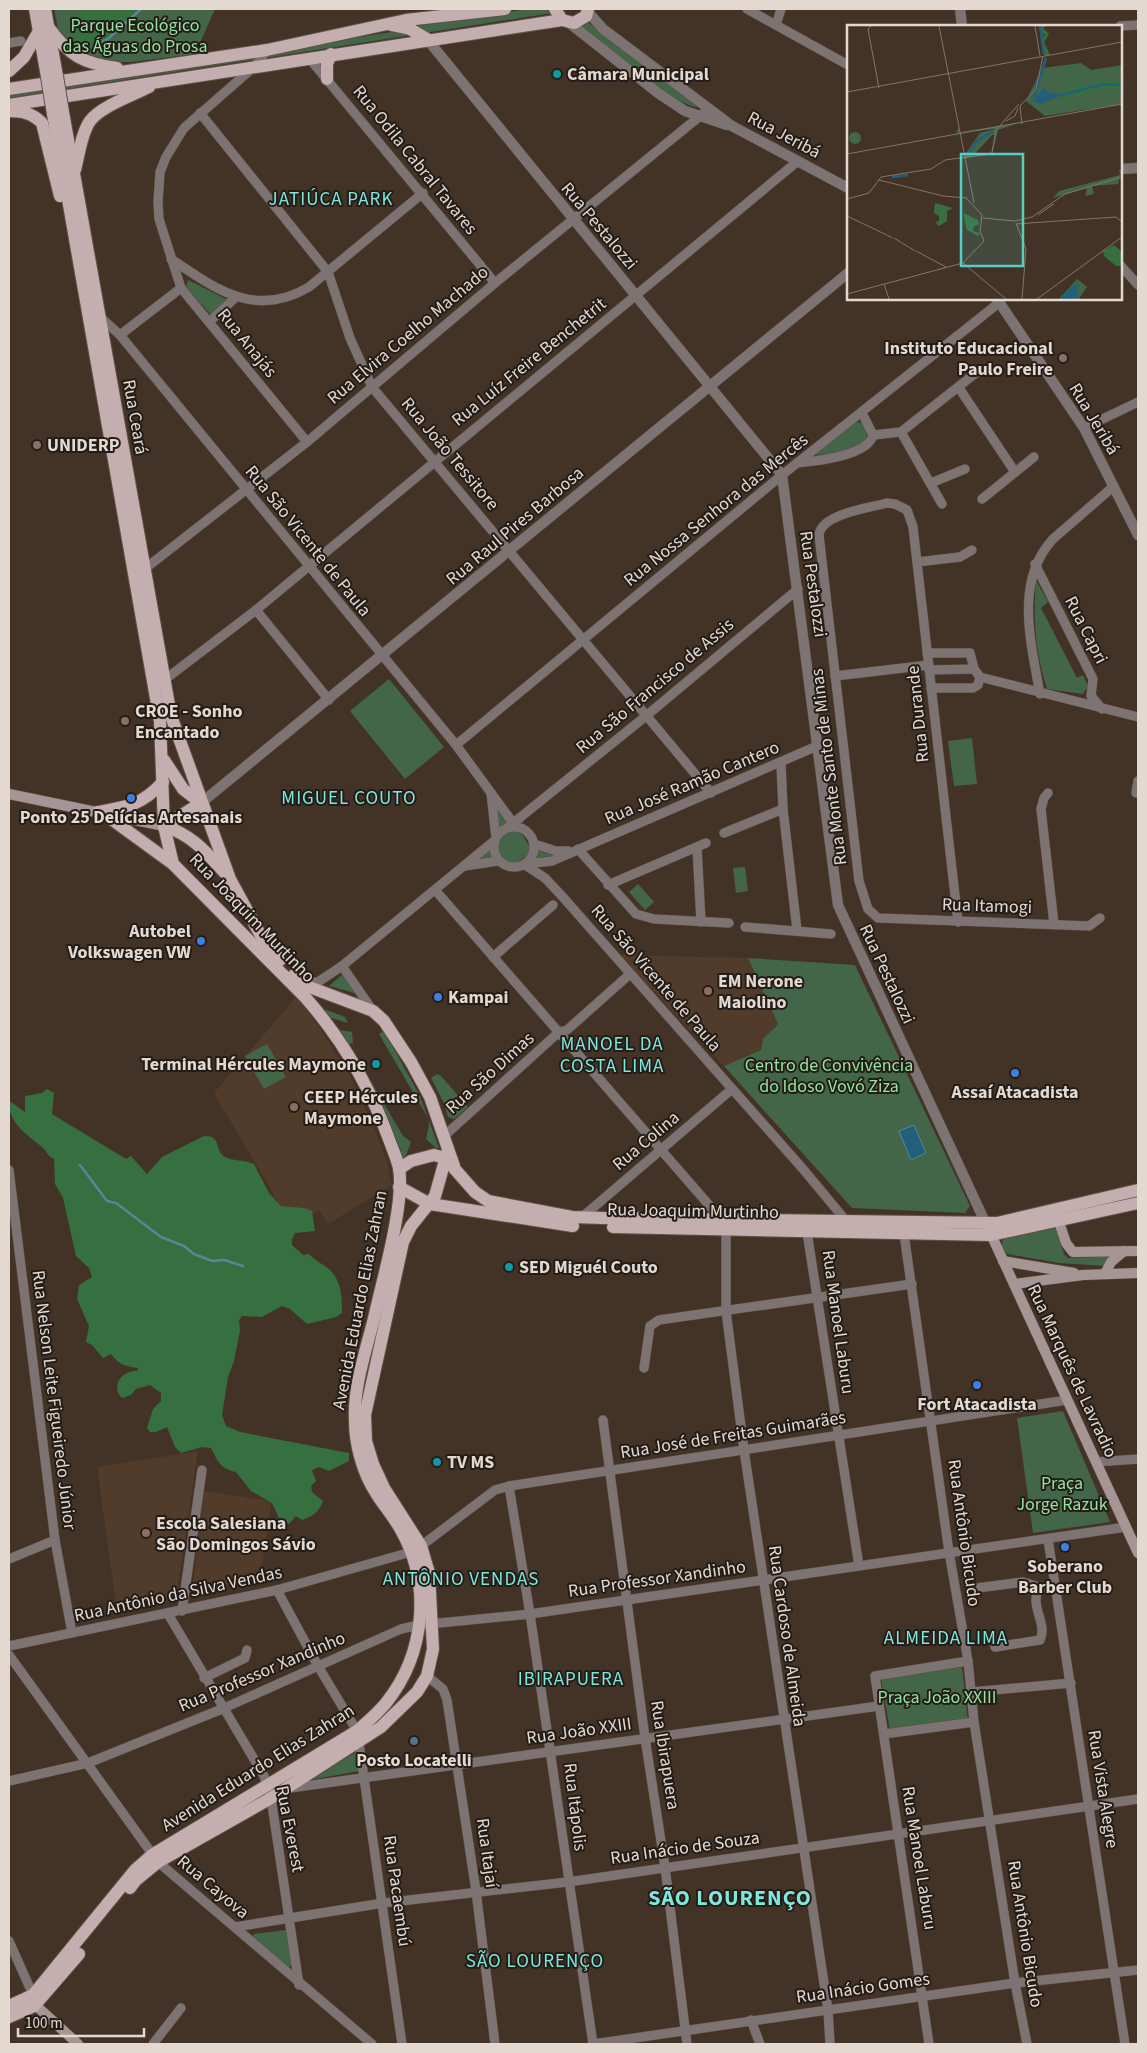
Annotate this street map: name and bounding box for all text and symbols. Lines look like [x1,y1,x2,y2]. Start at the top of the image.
park label: Parque Ecológico das Águas do Prosa [62,13,208,59]
inset map [847,25,1122,300]
place label: Câmara Municipal [567,62,709,87]
marker: Câmara Municipal [551,68,563,80]
street label: Rua Odila Cabral Tavares [347,80,483,240]
street label: Rua Jeribá [743,105,825,165]
street label: Rua Pestalozzi [555,177,643,275]
district label: JATIÚCA PARK [269,186,393,213]
street label: Rua Elvira Coelho Machado [322,260,494,410]
street label: Rua Luíz Freire Benchetrit [446,292,612,432]
street label: Rua Anajás [211,303,283,383]
place label: Instituto Educacional Paulo Freire [884,336,1053,382]
marker: Instituto Educacional Paulo Freire [1057,352,1069,364]
street label: Rua Ceará [116,378,154,456]
street label: Rua Jeribá [1063,378,1125,460]
street label: Rua João Tessitore [395,392,505,516]
street label: Rua Nossa Senhora das Mercês [618,428,814,592]
place label: UNIDERP [47,433,120,458]
marker: UNIDERP [31,439,43,451]
street label: Rua São Vicente de Paula [239,460,377,622]
street label: Rua Raul Pires Barbosa [441,461,589,591]
street label: Rua Pestalozzi [793,529,833,639]
street label: Rua Capri [1058,592,1114,668]
street label: Rua São Francisco de Assis [571,612,739,760]
street label: Rua Durande [900,664,936,764]
street label: Rua Monte Santo de Minas [805,667,853,867]
place label: CROE - Sonho Encantado [135,699,242,745]
marker: CROE - Sonho Encantado [119,715,131,727]
street label: Rua José Ramão Cantero [601,735,783,831]
district label: MIGUEL COUTO [281,785,417,812]
marker: Ponto 25 Delícias Artesanais [125,792,137,804]
place label: Ponto 25 Delícias Artesanais [20,805,242,830]
street label: Rua Joaquim Murtinho [183,848,321,988]
street label: Rua Itamogi [941,892,1033,920]
street label: Rua São Vicente de Paula [585,899,727,1057]
place label: Autobel Volkswagen VW [67,919,191,965]
street label: Rua Pestalozzi [853,920,921,1028]
marker: Autobel Volkswagen VW [195,935,207,947]
place label: EM Nerone Maiolino [718,969,803,1015]
place label: Kampai [448,985,509,1010]
marker: EM Nerone Maiolino [702,985,714,997]
marker: Kampai [432,991,444,1003]
street label: Rua São Dimas [440,1026,540,1120]
district label: MANOEL DA COSTA LIMA [560,1031,664,1080]
place label: Terminal Hércules Maymone [141,1052,366,1077]
park label: Centro de Convivência do Idoso Vovó Ziza [745,1053,913,1099]
marker: Terminal Hércules Maymone [370,1058,382,1070]
marker: Assaí Atacadista [1009,1067,1021,1079]
place label: Assaí Atacadista [950,1080,1079,1105]
place label: CEEP Hércules Maymone [304,1085,418,1131]
marker: CEEP Hércules Maymone [288,1101,300,1113]
street label: Rua Colina [607,1105,685,1177]
street label: Avenida Eduardo Elias Zahran [326,1188,394,1412]
street label: Rua Joaquim Murtinho [607,1197,779,1225]
street label: Rua Manoel Laburu [816,1248,860,1396]
place label: SED Miguél Couto [519,1255,658,1280]
marker: SED Miguél Couto [503,1261,515,1273]
street label: Rua Nelson Leite Figueiredo Júnior [26,1269,82,1532]
street label: Rua Marquês de Lavradio [1021,1280,1123,1462]
marker: Fort Atacadista [971,1379,983,1391]
place label: Fort Atacadista [917,1392,1037,1417]
street label: Rua José de Freitas Guimarães [618,1405,848,1465]
place label: TV MS [447,1450,494,1475]
marker: TV MS [431,1456,443,1468]
street label: Rua Antônio Bicudo [941,1458,987,1608]
park label: Praça Jorge Razuk [1016,1471,1108,1517]
place label: Escola Salesiana São Domingos Sávio [156,1511,316,1557]
marker: Escola Salesiana São Domingos Sávio [140,1527,152,1539]
marker: Soberano Barber Club [1059,1541,1071,1553]
street label: Rua Cardoso de Almeida [762,1544,812,1728]
street label: Rua Professor Xandinho [567,1554,747,1604]
place label: Soberano Barber Club [1018,1554,1112,1600]
street label: Rua Antônio da Silva Vendas [72,1560,284,1628]
district label: ANTÔNIO VENDAS [383,1566,539,1593]
street label: Rua Professor Xandinho [175,1625,349,1719]
district label: ALMEIDA LIMA [884,1625,1008,1652]
district label: IBIRAPUERA [518,1666,624,1693]
park label: Praça João XXIII [877,1685,997,1710]
street label: Avenida Eduardo Elias Zahran [157,1698,359,1838]
street label: Rua Ibirapuera [644,1699,686,1811]
street label: Rua João XXIII [525,1711,633,1751]
street label: Rua Vista Alegre [1081,1728,1125,1850]
marker: Posto Locatelli [408,1735,420,1747]
place label: Posto Locatelli [356,1748,472,1773]
street label: Rua Itápolis [557,1762,593,1852]
street label: Rua Everest [269,1784,311,1874]
street label: Rua Manoel Laburu [895,1784,943,1932]
street label: Rua Itajaí [470,1817,504,1890]
street label: Rua Inácio de Souza [609,1825,761,1871]
street label: Rua Pacaembú [377,1834,417,1948]
street label: Rua Cayova [172,1849,254,1925]
street label: Rua Antônio Bicudo [1001,1859,1049,2009]
district label: SÃO LOURENÇO [648,1882,812,1914]
district label: SÃO LOURENÇO [466,1948,604,1975]
street label: Rua Inácio Gomes [795,1966,931,2010]
scale bar [18,2006,144,2038]
text: 100 m [25,2013,63,2034]

